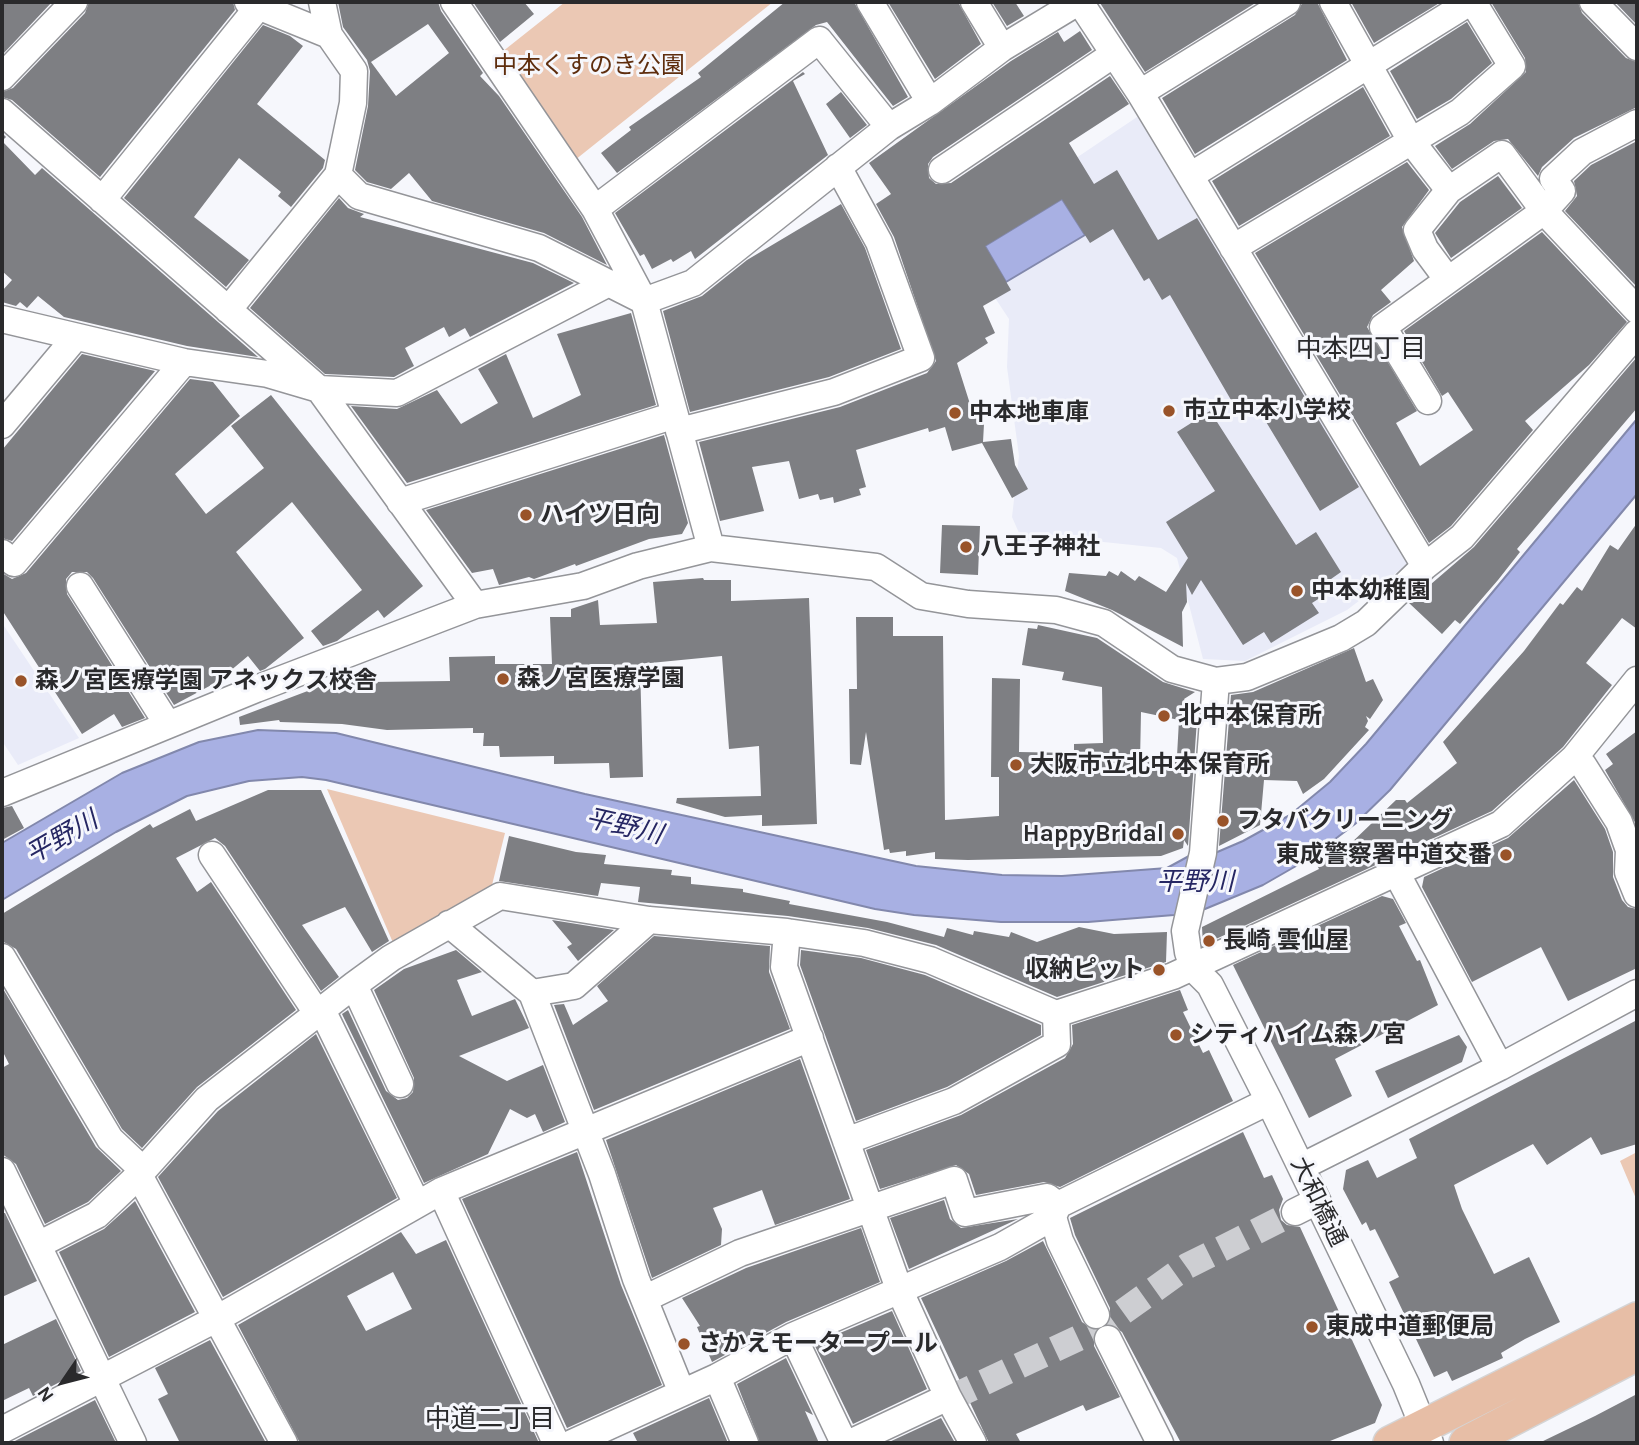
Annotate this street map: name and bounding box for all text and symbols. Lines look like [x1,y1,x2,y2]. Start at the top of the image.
park label: 中本くすのき公園 [493,52,685,80]
district label: 中本四丁目 [1296,334,1426,366]
place label: 市立中本小学校 [1183,397,1351,425]
place label: 中本地車庫 [969,399,1089,427]
marker: 市立中本小学校 [1161,403,1177,419]
marker: 中本地車庫 [947,405,963,421]
place label: ハイツ日向 [540,501,660,529]
marker: ハイツ日向 [518,507,534,523]
place label: 八王子神社 [980,533,1100,561]
marker: 八王子神社 [958,539,974,555]
place label: 中本幼稚園 [1311,577,1431,605]
marker: 中本幼稚園 [1289,583,1305,599]
place label: 森ノ宮医療学園 [517,665,685,693]
place label: 森ノ宮医療学園 アネックス校舎 [35,667,377,695]
marker: 森ノ宮医療学園 [495,671,511,687]
marker: 森ノ宮医療学園 アネックス校舎 [13,673,29,689]
place label: 北中本保育所 [1178,702,1322,730]
marker: 北中本保育所 [1156,708,1172,724]
place label: 大阪市立北中本保育所 [1030,751,1270,779]
marker: 大阪市立北中本保育所 [1008,757,1024,773]
water label: 平野川 [582,803,666,851]
water label: 平野川 [20,805,104,871]
place label: フタバクリーニング [1237,807,1453,835]
marker: フタバクリーニング [1215,813,1231,829]
place label: HappyBridal [1023,820,1164,848]
marker: HappyBridal [1170,826,1186,842]
place label: 東成警察署中道交番 [1276,841,1492,869]
marker: 東成警察署中道交番 [1498,847,1514,863]
water label: 平野川 [1156,867,1234,899]
place label: 長崎 雲仙屋 [1223,927,1349,955]
marker: 長崎 雲仙屋 [1201,933,1217,949]
place label: 収納ピット [1025,956,1145,984]
marker: 収納ピット [1151,962,1167,978]
place label: シティハイム森ノ宮 [1190,1021,1406,1049]
marker: シティハイム森ノ宮 [1168,1027,1184,1043]
street label: 大和橋通 [1284,1153,1352,1251]
place label: 東成中道郵便局 [1326,1313,1494,1341]
marker: 東成中道郵便局 [1304,1319,1320,1335]
place label: さかえモータープール [698,1330,938,1358]
marker: さかえモータープール [676,1336,692,1352]
north arrow [28,1347,98,1417]
text: N [33,1382,59,1406]
district label: 中道二丁目 [425,1404,555,1436]

